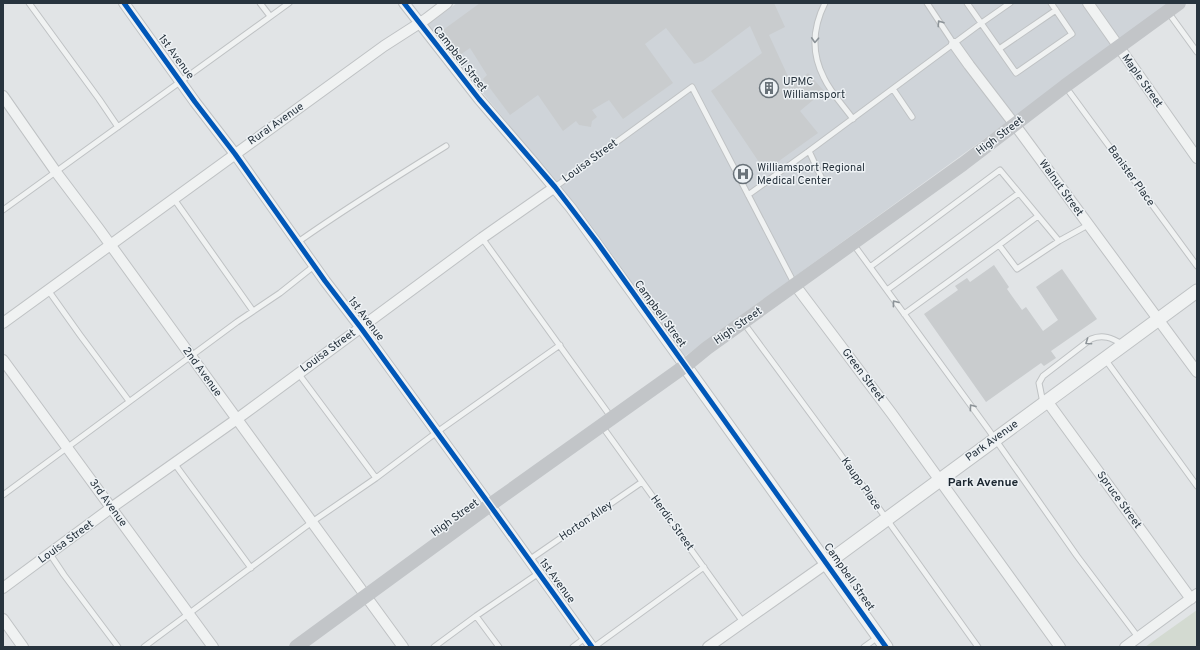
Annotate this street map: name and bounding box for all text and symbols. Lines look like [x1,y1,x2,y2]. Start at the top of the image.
one-way arrow [938,21,945,28]
street label: Campbell Street [430,23,490,95]
street label: 1st Avenue [155,32,197,82]
one-way arrow [811,37,819,43]
street label: Maple Street [1118,51,1166,111]
place label: UPMC Williamsport [783,75,845,102]
building icon: UPMC Williamsport [758,77,780,99]
street label: Rural Avenue [245,100,307,148]
street label: High Street [974,114,1026,158]
street label: Louisa Street [560,136,620,186]
street label: Banister Place [1104,143,1158,209]
street label: Walnut Street [1036,157,1086,219]
place label: Williamsport Regional Medical Center [757,161,865,188]
hospital icon: Williamsport Regional Medical Center [732,163,754,185]
street label: Campbell Street [631,278,689,350]
street label: 1st Avenue [345,294,387,344]
one-way arrow [893,300,900,307]
street label: High Street [711,304,765,348]
street label: Louisa Street [298,326,358,376]
one-way arrow [1085,337,1092,344]
street label: 2nd Avenue [179,344,225,400]
street label: Green Street [839,346,887,404]
one-way arrow [970,405,977,412]
street label: Park Avenue [963,417,1021,465]
street label: Kaupp Place [838,455,884,513]
street label: Spruce Street [1094,469,1144,531]
district label: Park Avenue [948,475,1018,491]
street label: 3rd Avenue [86,476,130,530]
street label: Herdic Street [647,493,697,553]
street label: High Street [428,496,482,540]
street label: Horton Alley [557,498,616,544]
street label: Louisa Street [36,517,96,567]
street label: Campbell Street [820,540,878,614]
street label: 1st Avenue [536,556,578,606]

